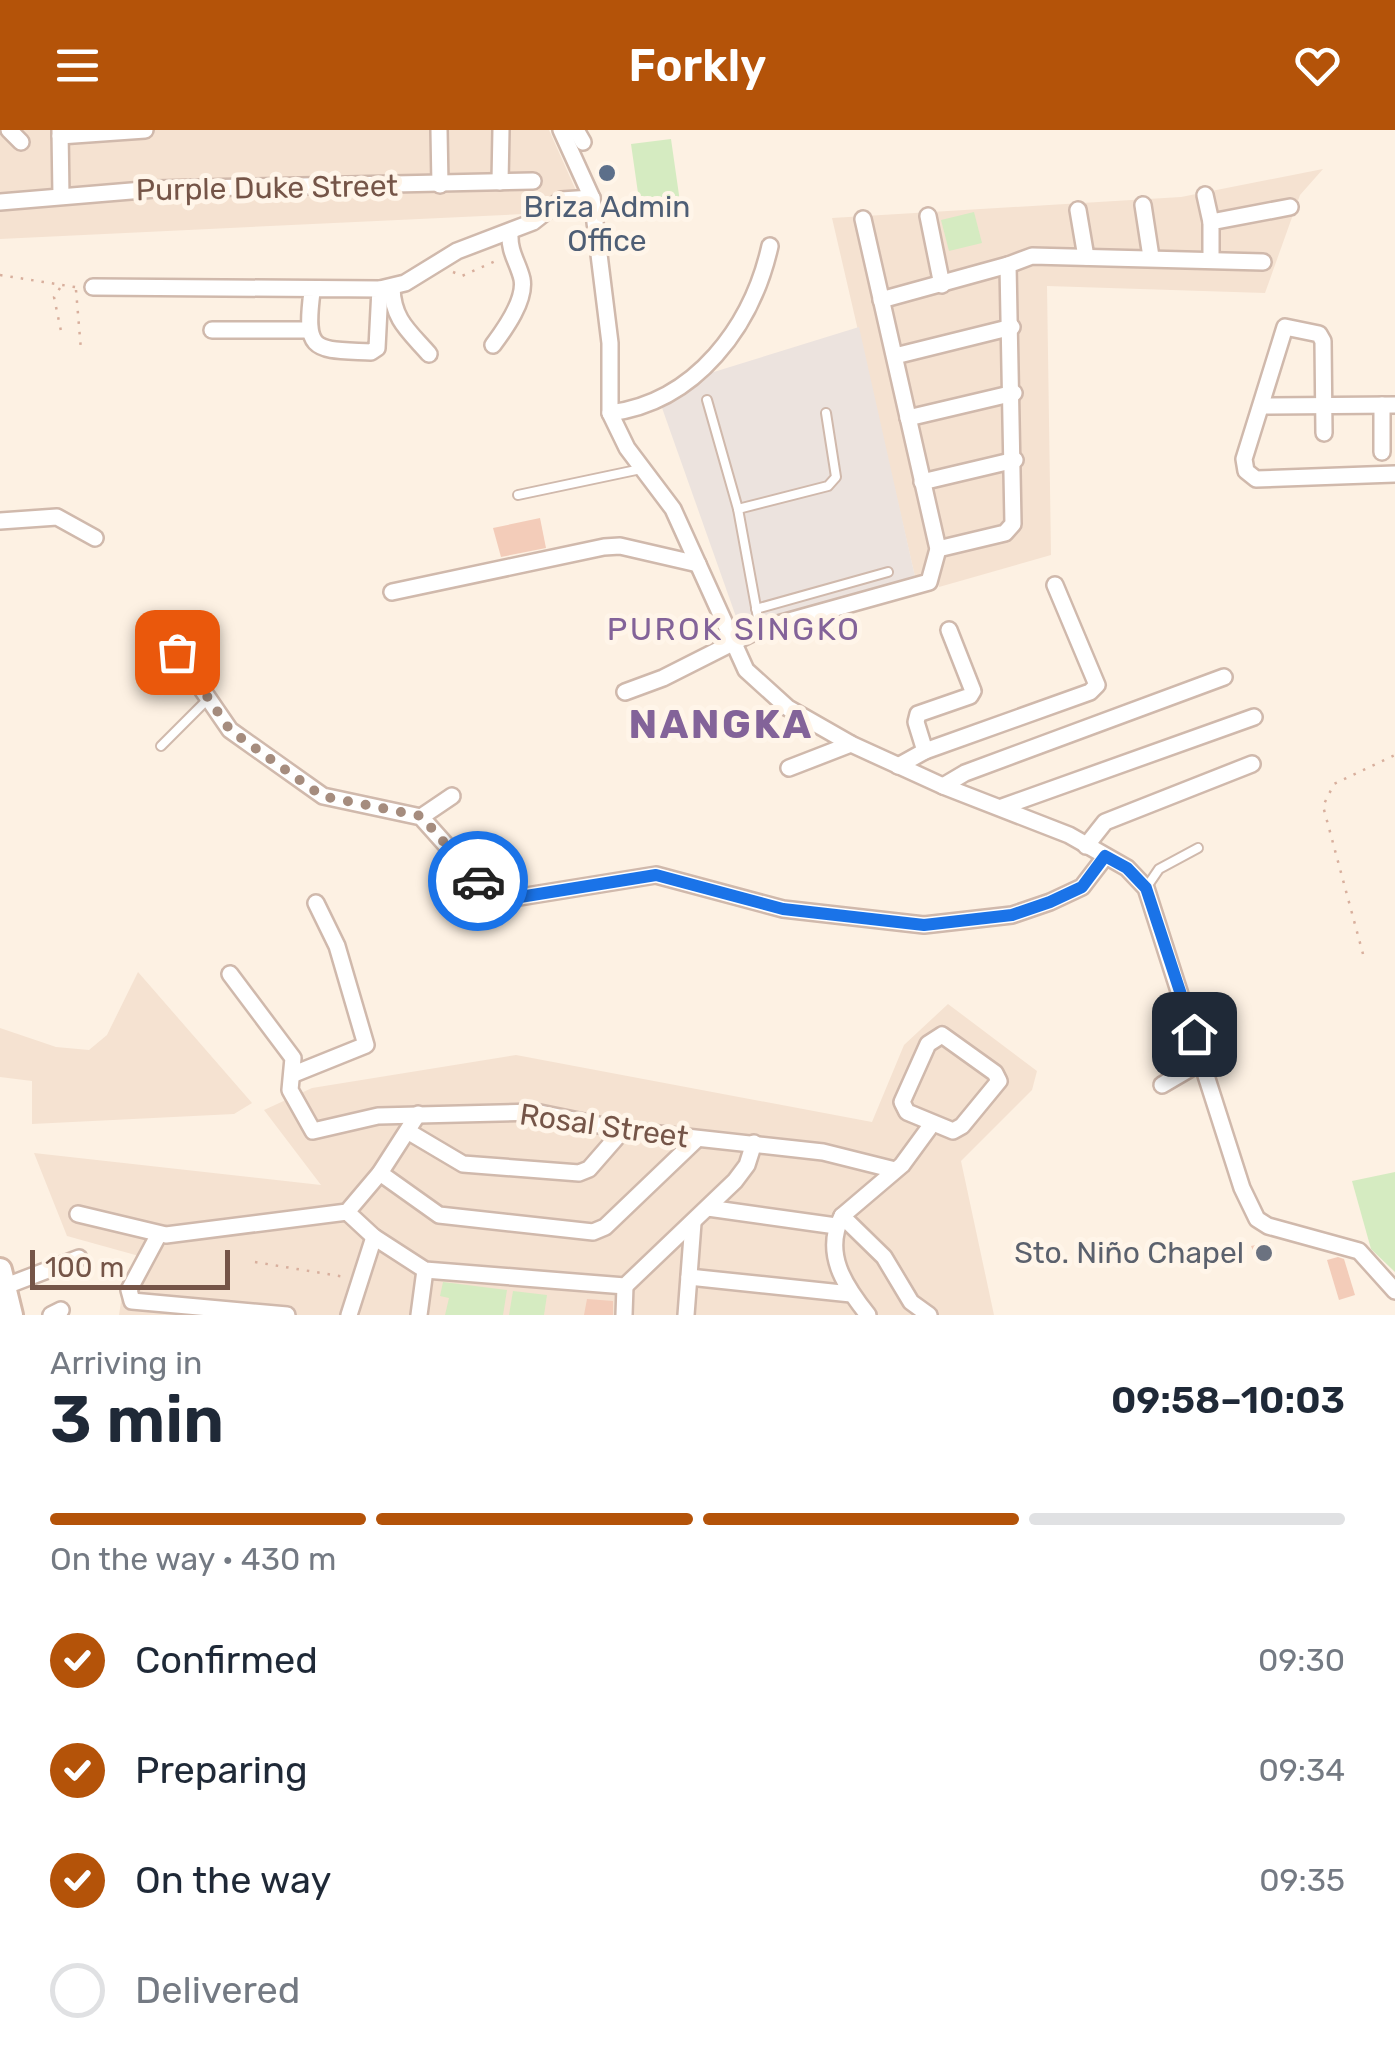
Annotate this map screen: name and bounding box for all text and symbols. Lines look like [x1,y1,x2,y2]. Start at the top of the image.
icon: menu [50,38,105,93]
icon: heart [1290,38,1345,93]
text: Forkly [629,39,766,92]
marker: Briza Admin Office [596,162,618,184]
street label: Purple Duke Street [136,168,399,208]
place label: Briza Admin Office [524,189,690,259]
pin [135,610,220,695]
district label: PUROK SINGKO [607,610,861,648]
icon: bag [150,625,205,680]
district label: NANGKA [628,701,814,748]
courier [428,831,528,931]
icon: car [451,854,506,909]
pin [1152,992,1237,1077]
icon: home [1167,1007,1222,1062]
street label: Rosal Street [517,1096,691,1156]
place label: Sto. Niño Chapel [1014,1235,1244,1271]
marker: Sto. Niño Chapel [1253,1242,1275,1264]
scale bar [30,1245,230,1290]
text: 100 m [45,1251,124,1284]
text: Arriving in [50,1344,202,1382]
text: 09:58–10:03 [1111,1377,1345,1423]
text: 3 min [50,1381,224,1458]
text: On the way · 430 m [50,1540,337,1578]
icon: check [50,1633,105,1688]
text: Confirmed [135,1637,318,1683]
text: 09:30 [1258,1641,1345,1679]
icon: check [50,1743,105,1798]
text: Preparing [135,1747,308,1793]
text: 09:34 [1258,1751,1345,1789]
icon: check [50,1853,105,1908]
text: On the way [135,1857,331,1903]
text: 09:35 [1259,1861,1345,1899]
text: Delivered [135,1967,300,2013]

